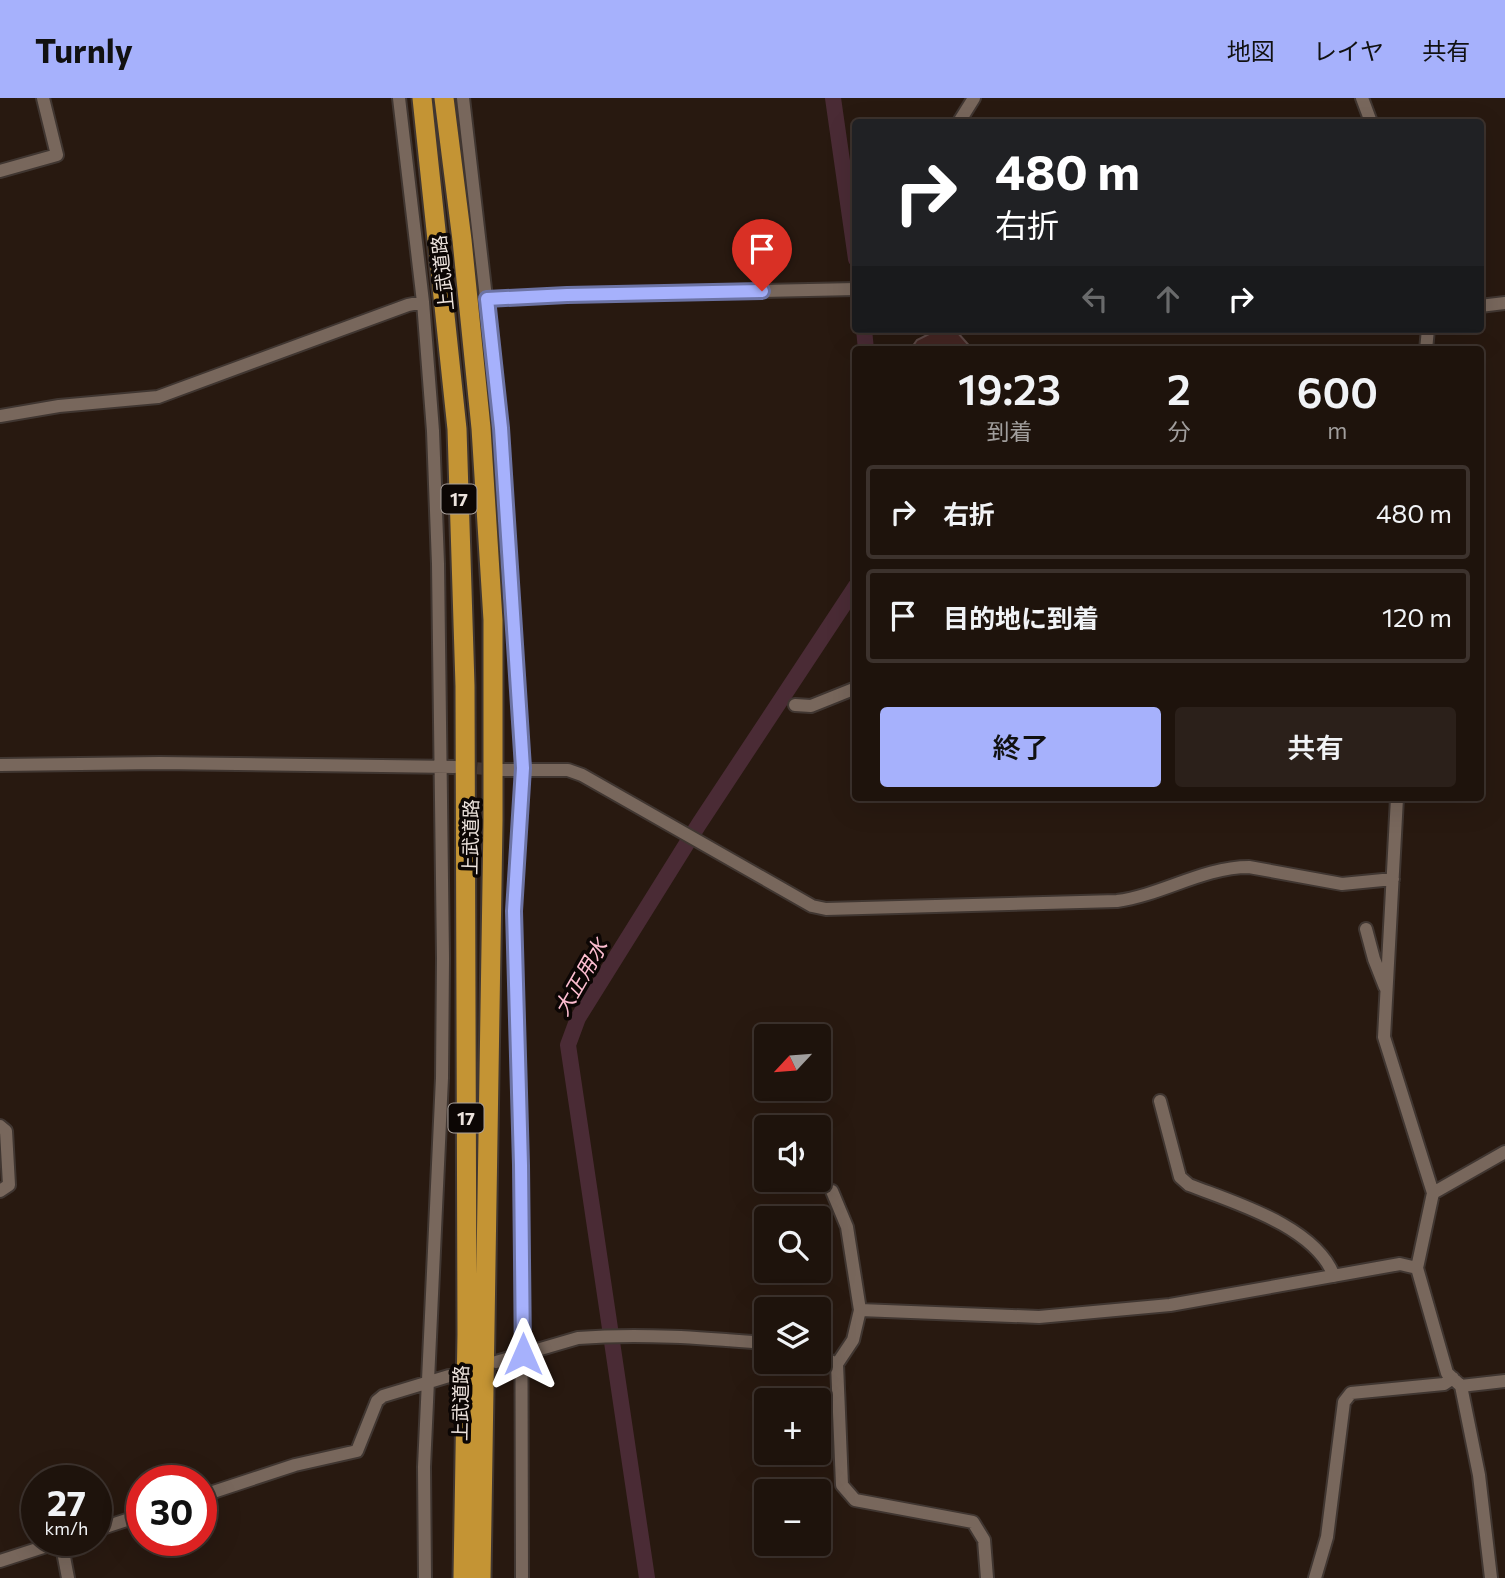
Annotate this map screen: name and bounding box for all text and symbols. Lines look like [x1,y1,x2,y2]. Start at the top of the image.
text: Turnly [35,29,133,70]
text: 地図 [1227,36,1275,65]
text: レイヤ [1313,36,1384,65]
text: 共有 [1422,36,1470,65]
text: 480 m [995,140,1140,200]
icon: right [880,147,971,238]
text: 右折 [995,204,1059,244]
pin [732,219,792,291]
icon: arrive [743,230,781,268]
street label: 上武道路 [427,234,457,312]
icon: left [1076,280,1114,318]
icon: ahead [1149,280,1187,318]
icon: right [1222,280,1260,318]
text: 19:23 [958,362,1061,414]
text: 2 [1167,362,1191,414]
text: 600 [1297,365,1378,417]
text: m [1327,416,1347,444]
text: 到着 [987,417,1033,445]
text: 分 [1167,417,1190,445]
road number: 17 [442,484,476,514]
icon: right [884,493,922,531]
text: 480 m [1376,497,1452,528]
text: 右折 [943,498,995,529]
icon: arrive [884,597,922,635]
text: 120 m [1382,601,1452,632]
text: 目的地に到着 [943,602,1099,633]
button: 終了 [880,707,1161,787]
button: 共有 [1175,707,1456,787]
street label: 上武道路 [458,799,482,875]
water label: 大正用水 [548,933,613,1020]
north arrow [754,1024,831,1101]
map controls [754,1024,831,1556]
road number: 17 [448,1104,484,1133]
button: sound [754,1115,831,1192]
button: search [754,1206,831,1283]
button: layers [754,1297,831,1374]
position arrow [486,1317,560,1391]
street label: 上武道路 [448,1365,472,1441]
button: + [754,1388,831,1465]
speed limit sign: 30 [126,1465,217,1556]
button: − [754,1479,831,1556]
text: 27 [47,1480,86,1523]
text: km/h [45,1517,88,1539]

